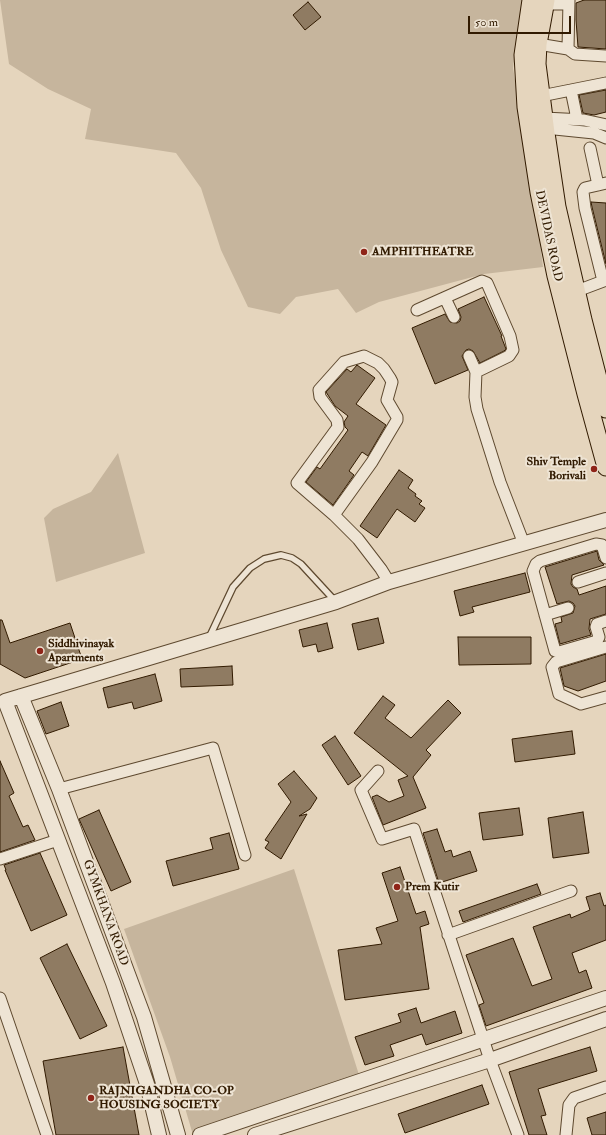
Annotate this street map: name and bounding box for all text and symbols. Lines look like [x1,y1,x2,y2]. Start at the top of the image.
scale bar [470,8,573,34]
text: 50 m [475,15,498,30]
street label: DEVIDAS ROAD [531,189,565,283]
place label: AMPHITHEATRE [372,245,474,259]
marker: AMPHITHEATRE [359,247,369,257]
place label: Shiv Temple Borivali [526,455,586,483]
marker: Shiv Temple Borivali [589,464,599,474]
place label: Siddhivinayak Apartments [48,637,114,665]
marker: Siddhivinayak Apartments [35,646,45,656]
street label: GYMKHANA ROAD [79,858,131,968]
place label: Prem Kutir [405,880,459,894]
marker: Prem Kutir [392,882,402,892]
place label: RAJNIGANDHA CO-OP HOUSING SOCIETY [99,1084,234,1112]
marker: RAJNIGANDHA CO-OP HOUSING SOCIETY [86,1093,96,1103]

